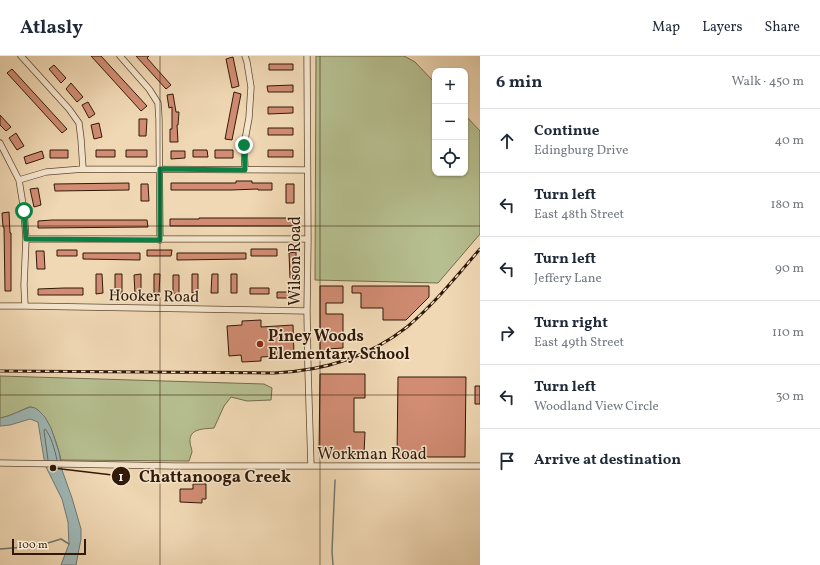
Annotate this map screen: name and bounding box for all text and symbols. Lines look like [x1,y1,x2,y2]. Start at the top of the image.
text: Atlasly [20,15,83,41]
text: Map [652,18,680,37]
text: Layers [702,18,742,37]
text: Share [764,18,800,37]
map controls [432,68,468,176]
button: + [432,68,468,104]
text: 6 min [496,71,542,94]
text: Walk · 450 m [731,73,804,91]
button: − [432,104,468,140]
text: Continue [534,121,599,142]
icon: ahead [496,130,518,152]
text: 40 m [775,132,804,150]
route end [235,136,253,154]
button: locate [432,140,468,176]
text: Edingburg Drive [534,142,628,160]
text: Turn left [534,185,596,206]
icon: left [496,194,518,216]
text: 180 m [770,196,804,214]
route start [15,202,33,220]
text: East 48th Street [534,206,624,224]
street label: Wilson Road [285,216,307,306]
text: Turn left [534,249,596,270]
icon: left [496,258,518,280]
text: 90 m [775,260,804,278]
text: Jeffery Lane [534,270,602,288]
street label: Hooker Road [108,285,200,309]
text: Turn right [534,313,608,334]
icon: right [496,322,518,344]
text: 110 m [772,324,804,342]
place label: Piney Woods Elementary School [268,326,410,366]
text: East 49th Street [534,334,624,352]
marker: Piney Woods Elementary School [255,339,265,349]
text: Turn left [534,377,596,398]
icon: left [496,386,518,408]
text: 30 m [776,388,804,406]
text: Woodland View Circle [534,398,659,416]
street label: Workman Road [317,444,427,466]
icon: arrive [496,450,518,472]
text: Arrive at destination [534,450,681,471]
callout: Chattanooga Creek [111,462,299,491]
text: Chattanooga Creek [139,466,292,489]
text: 1 [119,470,124,486]
scale bar [12,537,86,556]
text: 100 m [18,538,48,553]

